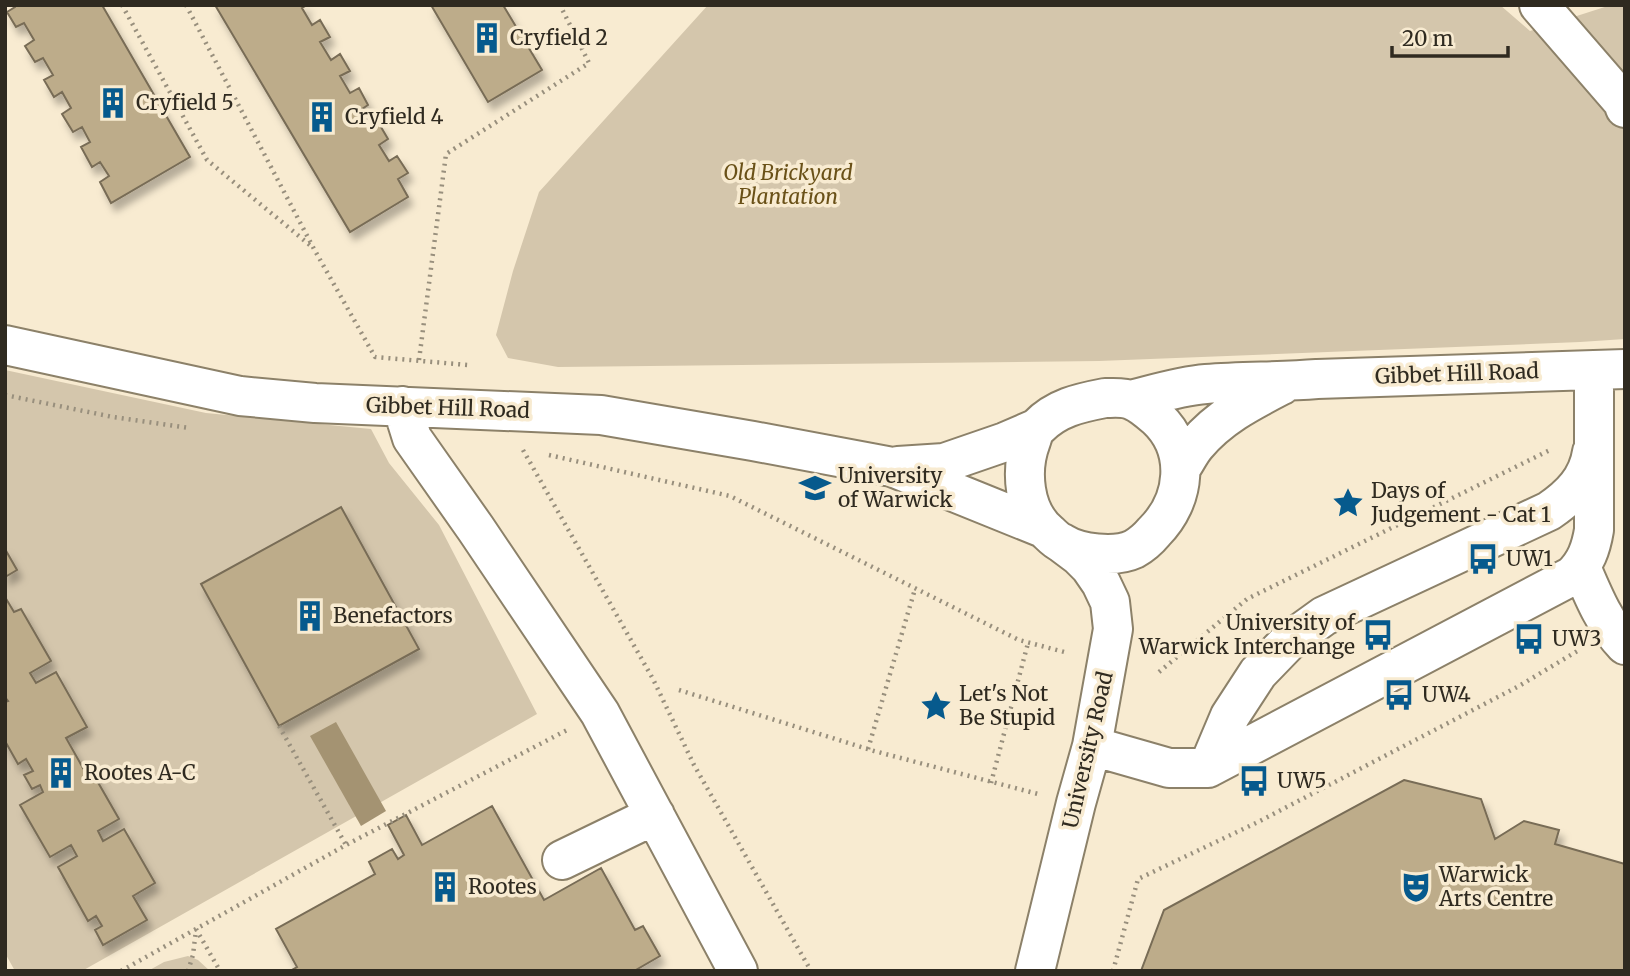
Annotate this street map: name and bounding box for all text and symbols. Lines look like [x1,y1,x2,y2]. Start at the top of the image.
scale bar [1392,14,1508,58]
building icon: Cryfield 2 [470,21,504,55]
place label: Cryfield 2 [510,24,608,51]
text: 20 m [1402,25,1454,52]
building icon: Cryfield 5 [96,86,130,120]
place label: Cryfield 5 [136,89,234,116]
building icon: Cryfield 4 [305,100,339,134]
place label: Cryfield 4 [345,103,444,130]
park label: Old Brickyard Plantation [723,159,853,210]
street label: Gibbet Hill Road [1375,357,1540,390]
street label: Gibbet Hill Road [366,391,531,424]
place label: University of Warwick [838,462,953,513]
school or university icon: University of Warwick [798,471,832,505]
place label: Days of Judgement - Cat 1 [1370,477,1550,528]
place icon: Days of Judgement - Cat 1 [1331,486,1365,520]
bus stop icon: UW1 [1466,542,1500,576]
place label: UW1 [1506,545,1553,572]
building icon: Benefactors [293,599,327,633]
place label: Benefactors [333,602,453,629]
place label: University of Warwick Interchange [1138,609,1356,660]
bus stop icon: University of Warwick Interchange [1361,618,1395,652]
bus stop icon: UW3 [1512,622,1546,656]
place label: UW3 [1552,625,1601,652]
street label: University Road [1056,668,1119,831]
bus stop icon: UW4 [1382,678,1416,712]
place label: Let's Not Be Stupid [959,680,1056,731]
place label: UW4 [1422,681,1471,708]
place icon: Let's Not Be Stupid [919,689,953,723]
building icon: Rootes A-C [44,756,78,790]
place label: Rootes A-C [84,759,196,786]
bus stop icon: UW5 [1237,764,1271,798]
place label: UW5 [1277,767,1326,794]
place label: Warwick Arts Centre [1438,861,1553,912]
building icon: Rootes [428,870,462,904]
theatre icon: Warwick Arts Centre [1399,870,1433,904]
place label: Rootes [468,873,537,900]

